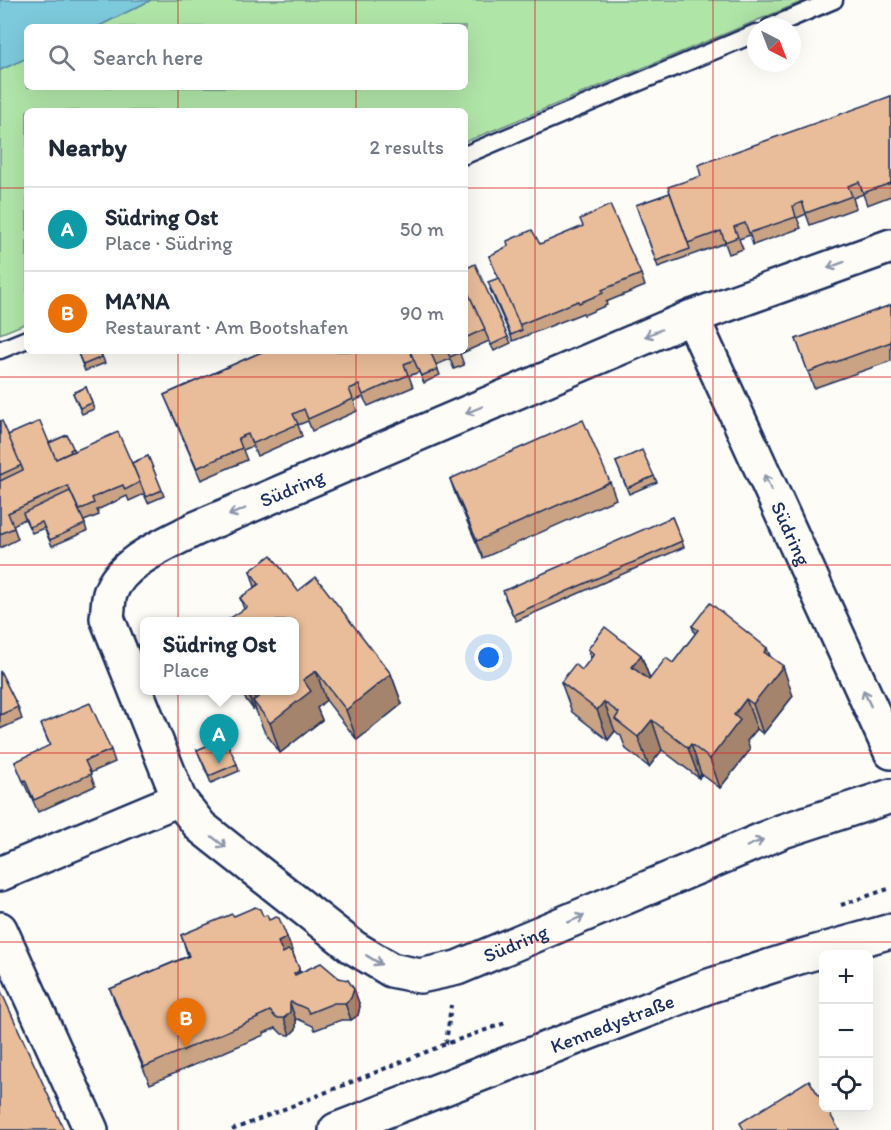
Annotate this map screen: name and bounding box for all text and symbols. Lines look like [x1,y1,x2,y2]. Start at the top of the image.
north arrow [747,18,801,72]
search box [24,24,468,90]
icon: search [45,41,78,74]
text: Search here [93,44,203,71]
text: Nearby [48,131,127,163]
text: 2 results [370,135,444,159]
text: Südring Ost [105,204,218,231]
text: A [61,217,74,241]
text: 50 m [400,217,444,241]
text: Place · Südring [105,231,233,255]
one-way arrow [827,261,846,272]
text: MA’NA [105,288,170,315]
text: B [61,301,74,325]
text: 90 m [400,301,444,325]
text: Restaurant · Am Bootshafen [105,315,348,339]
one-way arrow [644,328,663,339]
one-way arrow [465,405,484,416]
street label: Südring [256,463,328,512]
one-way arrow [762,474,774,492]
street label: Südring [766,498,816,570]
one-way arrow [228,506,246,518]
popup [140,617,299,695]
text: Südring Ost [163,631,276,658]
your location [474,643,503,672]
text: Place [163,658,209,682]
one-way arrow [860,690,872,708]
pin: A [200,714,238,764]
one-way arrow [210,835,226,848]
one-way arrow [746,837,764,848]
one-way arrow [566,913,584,924]
street label: Südring [480,919,552,968]
map controls [819,950,873,1112]
button: + [819,950,873,1004]
one-way arrow [365,954,382,966]
street label: Kennedystraße [547,989,677,1058]
pin: B [166,998,206,1048]
button: − [819,1004,873,1058]
button: locate [819,1058,873,1112]

